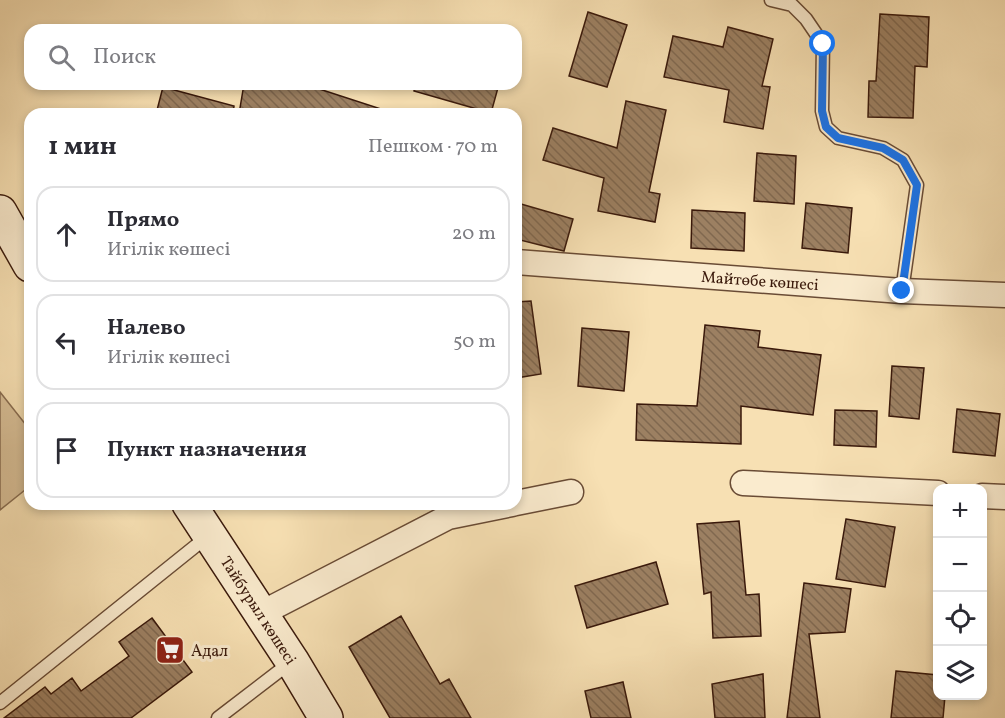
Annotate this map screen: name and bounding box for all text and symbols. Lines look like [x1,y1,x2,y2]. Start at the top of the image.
search box [24,24,522,90]
route start [809,30,835,56]
icon: search [45,41,78,74]
text: Поиск [93,42,156,73]
text: 1 мин [48,129,117,165]
text: Пешком · 70 m [368,133,498,161]
text: Прямо [107,205,179,236]
icon: ahead [50,218,83,251]
text: 20 m [452,220,496,248]
text: Игілік көшесі [107,236,230,264]
street label: Майтөбе көшесі [700,267,820,297]
route end [888,277,914,303]
text: Налево [107,313,186,344]
icon: left [50,326,83,359]
text: 50 m [453,328,496,356]
text: Игілік көшесі [107,344,230,372]
icon: arrive [50,434,83,467]
text: Пункт назначения [107,435,307,466]
map controls [933,484,987,700]
button: + [933,484,987,538]
button: − [933,538,987,592]
street label: Тайбурыл көшесі [214,553,301,670]
button: locate [933,592,987,646]
supermarket icon: Адал [154,634,186,666]
place label: Адал [191,641,228,663]
button: layers [933,646,987,700]

